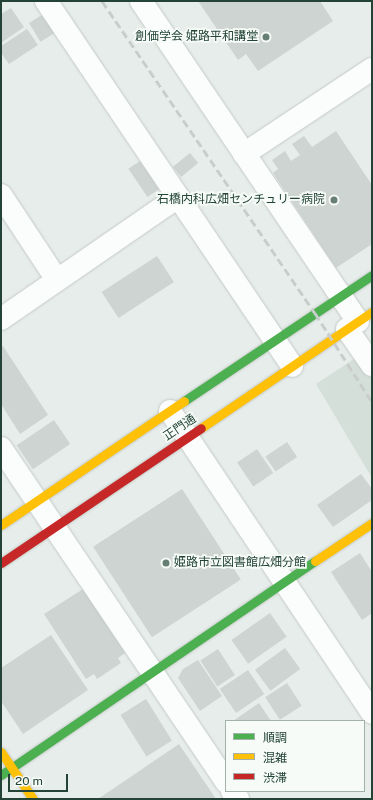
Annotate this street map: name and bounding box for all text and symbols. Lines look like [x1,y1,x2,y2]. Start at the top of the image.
place label: 創価学会 姫路平和講堂 [135,30,258,44]
marker: 創価学会 姫路平和講堂 [261,32,271,42]
place label: 石橋内科広畑センチュリー病院 [157,193,325,207]
marker: 石橋内科広畑センチュリー病院 [328,194,340,206]
street label: 正門通 [161,412,199,444]
place label: 姫路市立図書館広畑分館 [174,556,306,570]
marker: 姫路市立図書館広畑分館 [161,558,171,568]
legend [225,720,365,792]
text: 順調 [263,731,287,745]
text: 混雑 [263,751,287,765]
scale bar [10,766,70,792]
text: 渋滞 [263,771,287,785]
text: 20 m [15,774,43,788]

